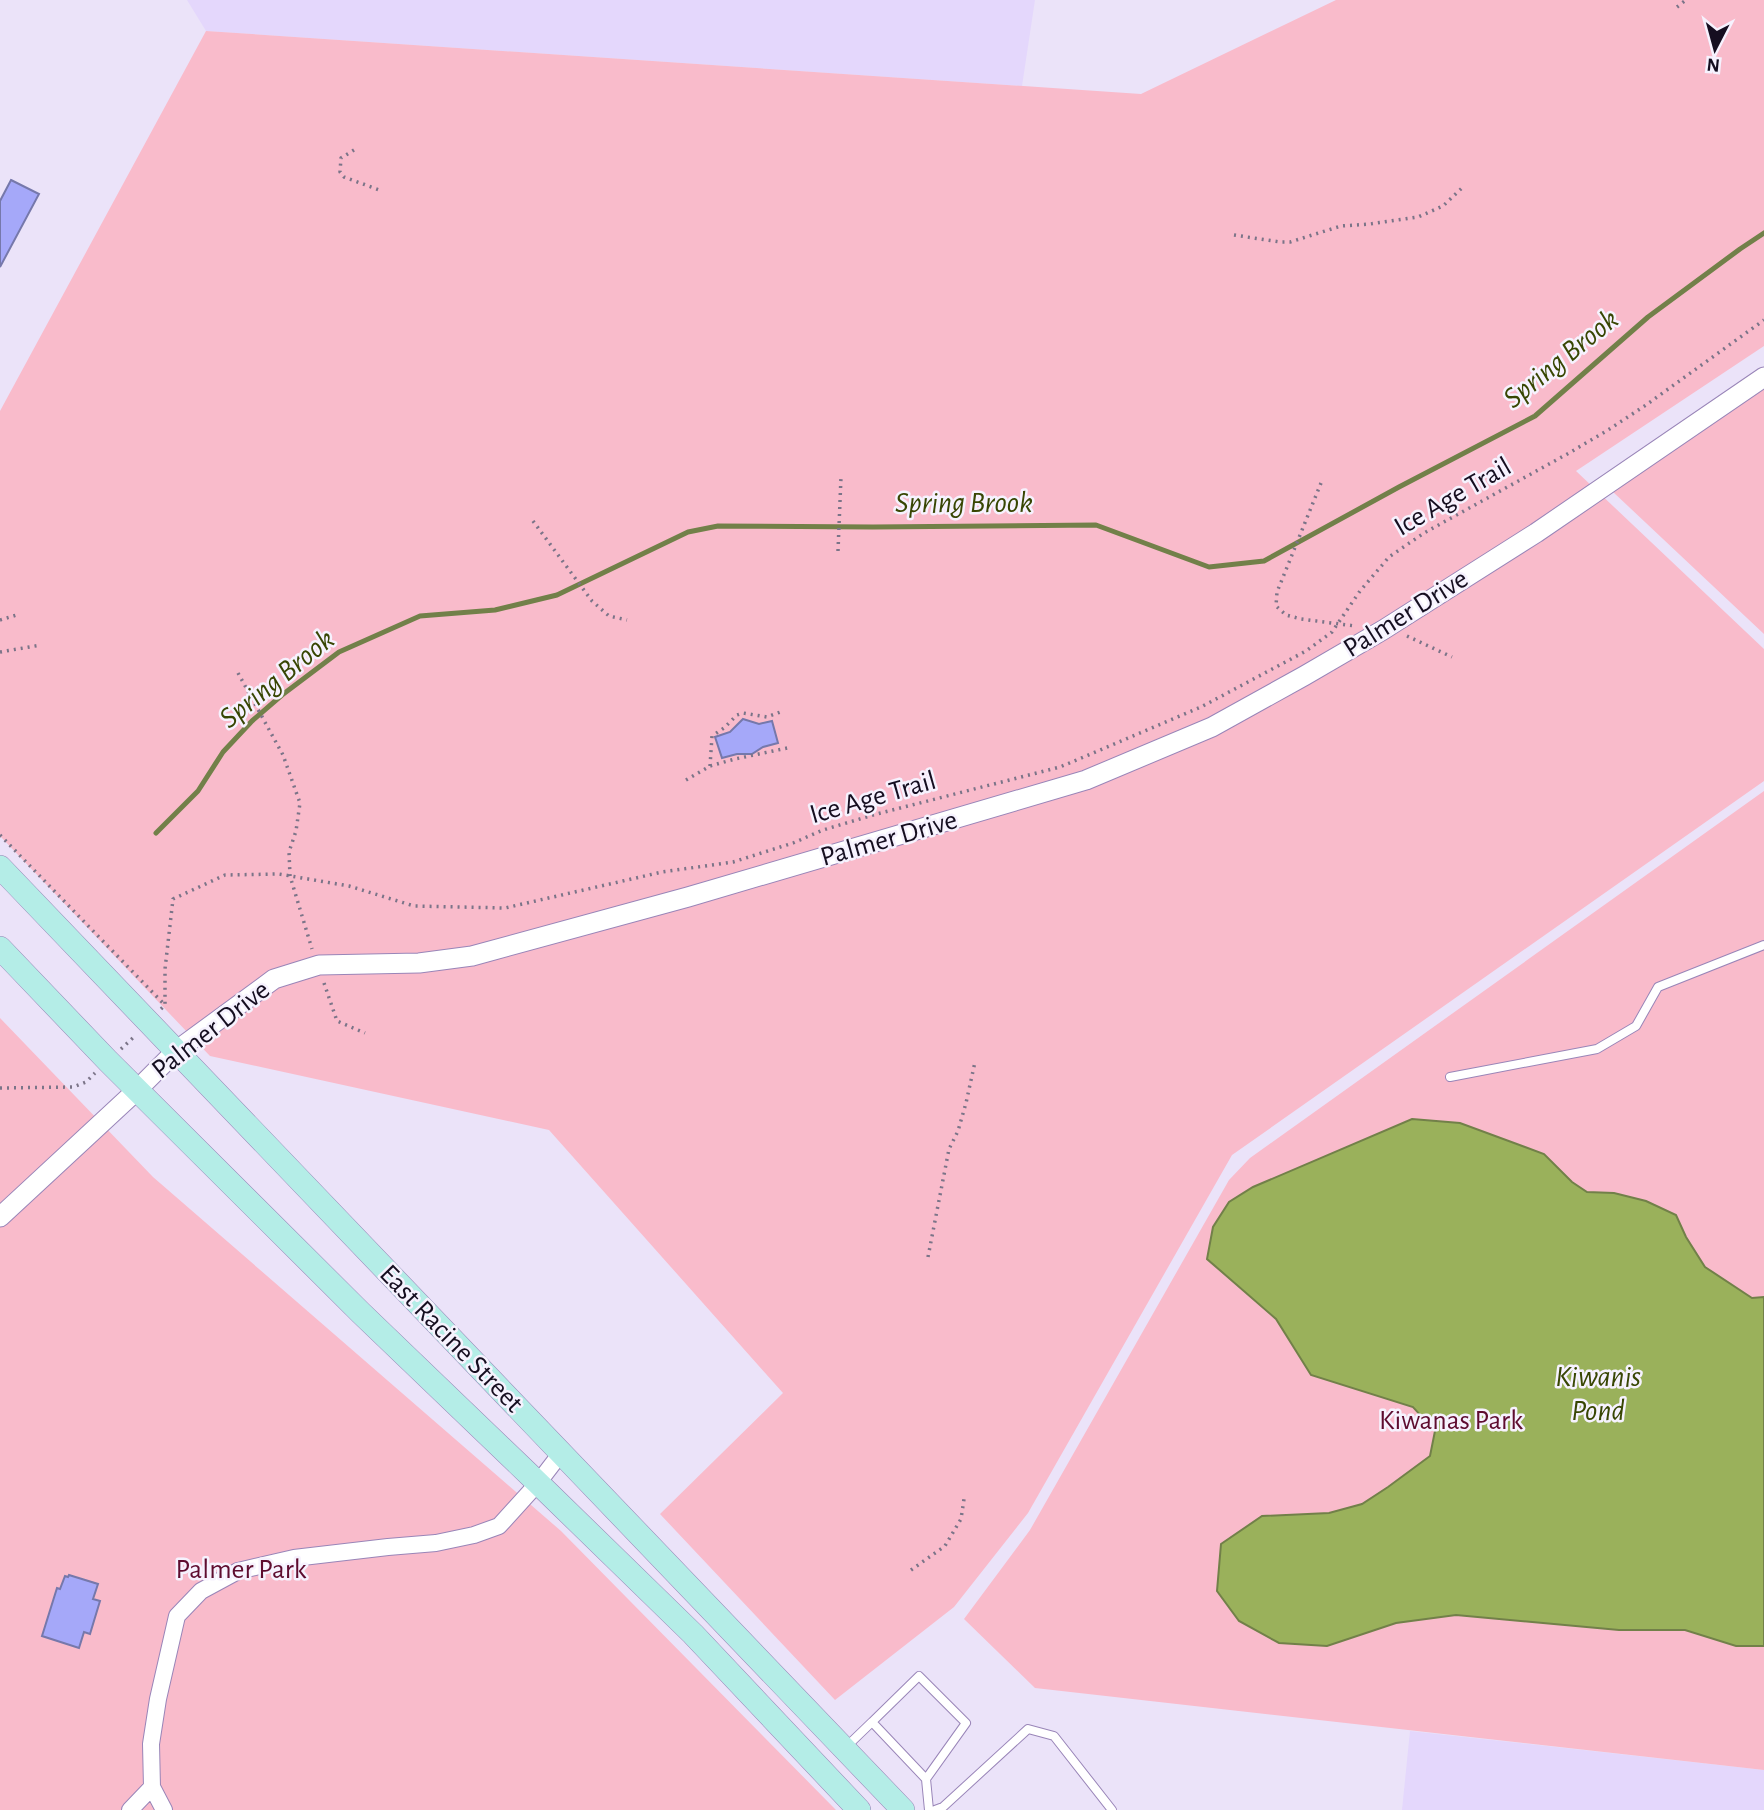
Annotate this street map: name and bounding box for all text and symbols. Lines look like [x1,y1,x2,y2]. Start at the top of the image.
north arrow [1680,14,1750,84]
text: N [1706,54,1721,75]
water label: Spring Brook [1498,304,1624,414]
street label: Ice Age Trail [1390,452,1516,542]
water label: Spring Brook [895,488,1033,518]
street label: Palmer Drive [1339,565,1473,663]
water label: Spring Brook [214,624,340,734]
street label: Ice Age Trail [807,767,939,829]
street label: Palmer Drive [817,806,961,872]
street label: Palmer Drive [147,976,275,1084]
street label: East Racine Street [374,1260,528,1418]
water label: Kiwanis Pond [1555,1362,1641,1426]
park label: Kiwanas Park [1379,1407,1523,1435]
park label: Palmer Park [176,1556,307,1584]

